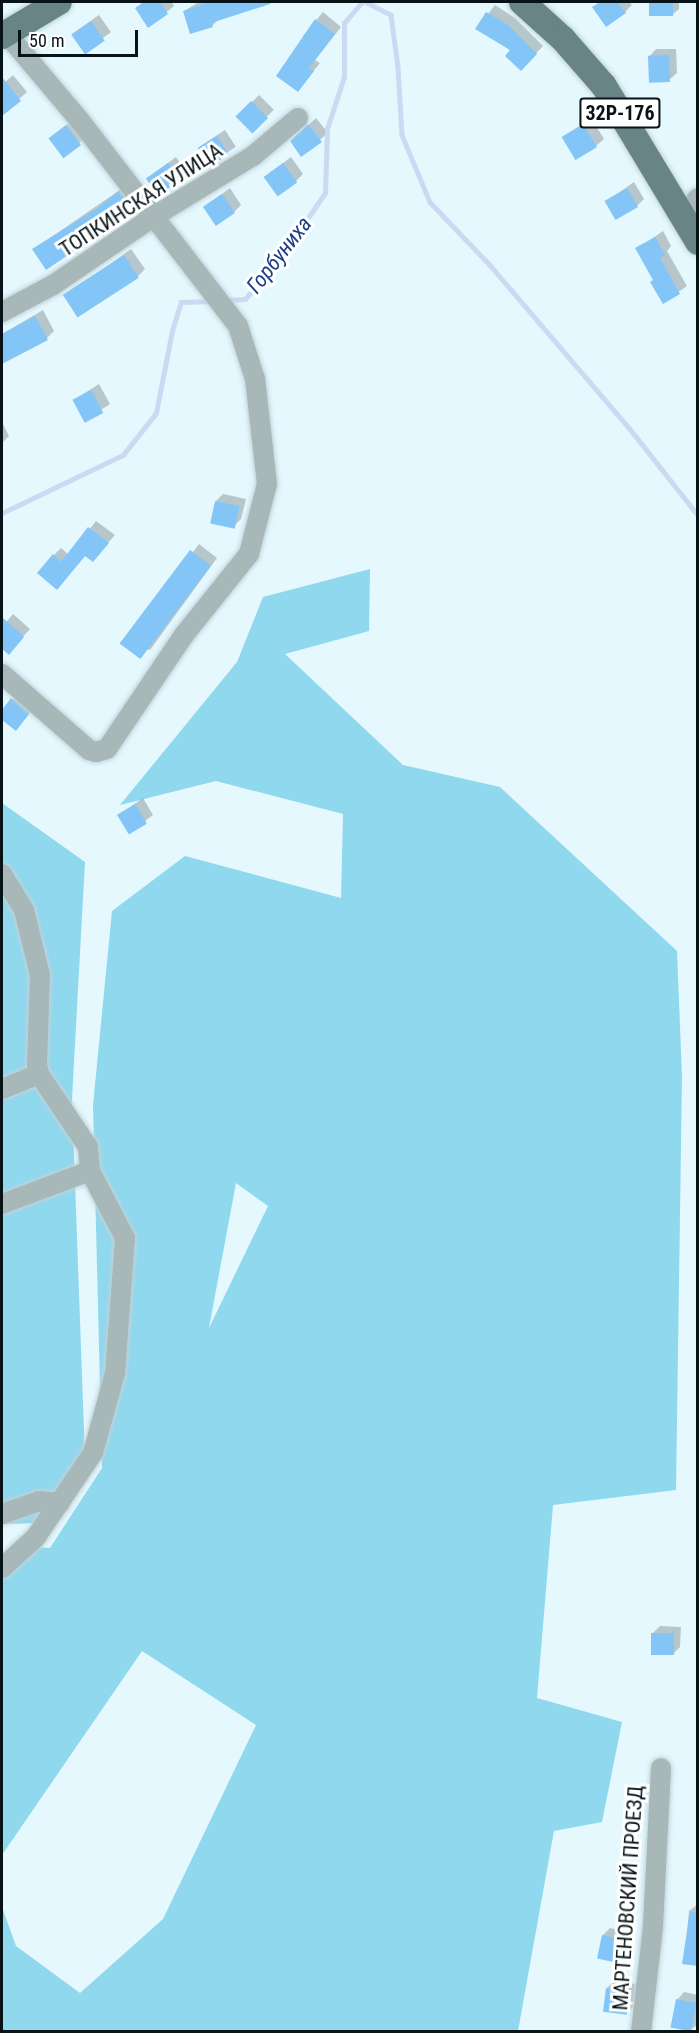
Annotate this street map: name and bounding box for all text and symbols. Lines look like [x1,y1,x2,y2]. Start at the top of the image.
scale bar [21,18,141,56]
text: 50 m [29,30,64,51]
road number: 32Р-176 [578,96,662,130]
street label: ТОПКИНСКАЯ УЛИЦА [55,138,227,262]
water label: Горбуниха [241,211,317,299]
street label: МАРТЕНОВСКИЙ ПРОЕЗД [608,1785,648,2011]

